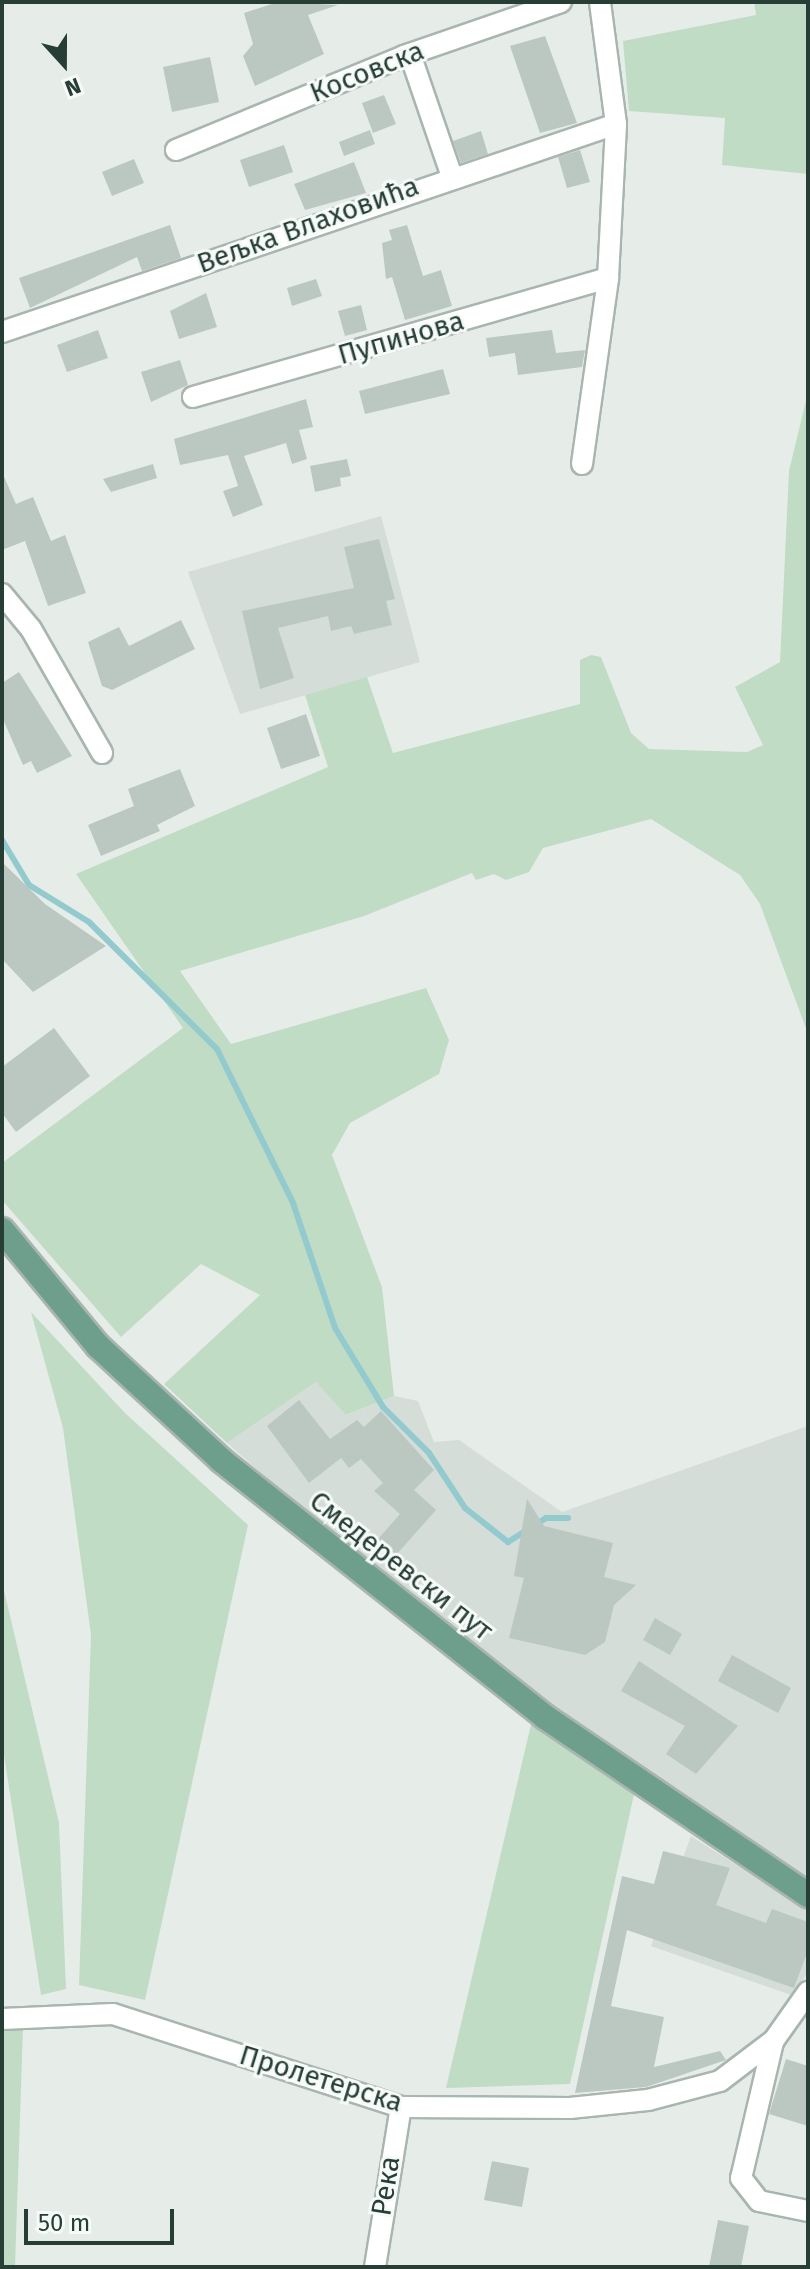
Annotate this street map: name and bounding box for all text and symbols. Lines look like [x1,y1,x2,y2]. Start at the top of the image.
north arrow [24,24,104,104]
street label: Косовска [305,34,429,110]
text: N [61,72,84,102]
street label: Вељка Влаховића [193,169,423,281]
street label: Пупинова [334,304,468,372]
street label: Смедеревски пут [303,1484,499,1648]
street label: Пролетерска [235,2038,407,2120]
street label: Река [365,2154,407,2218]
scale bar [28,2193,178,2243]
text: 50 m [38,2209,90,2237]

